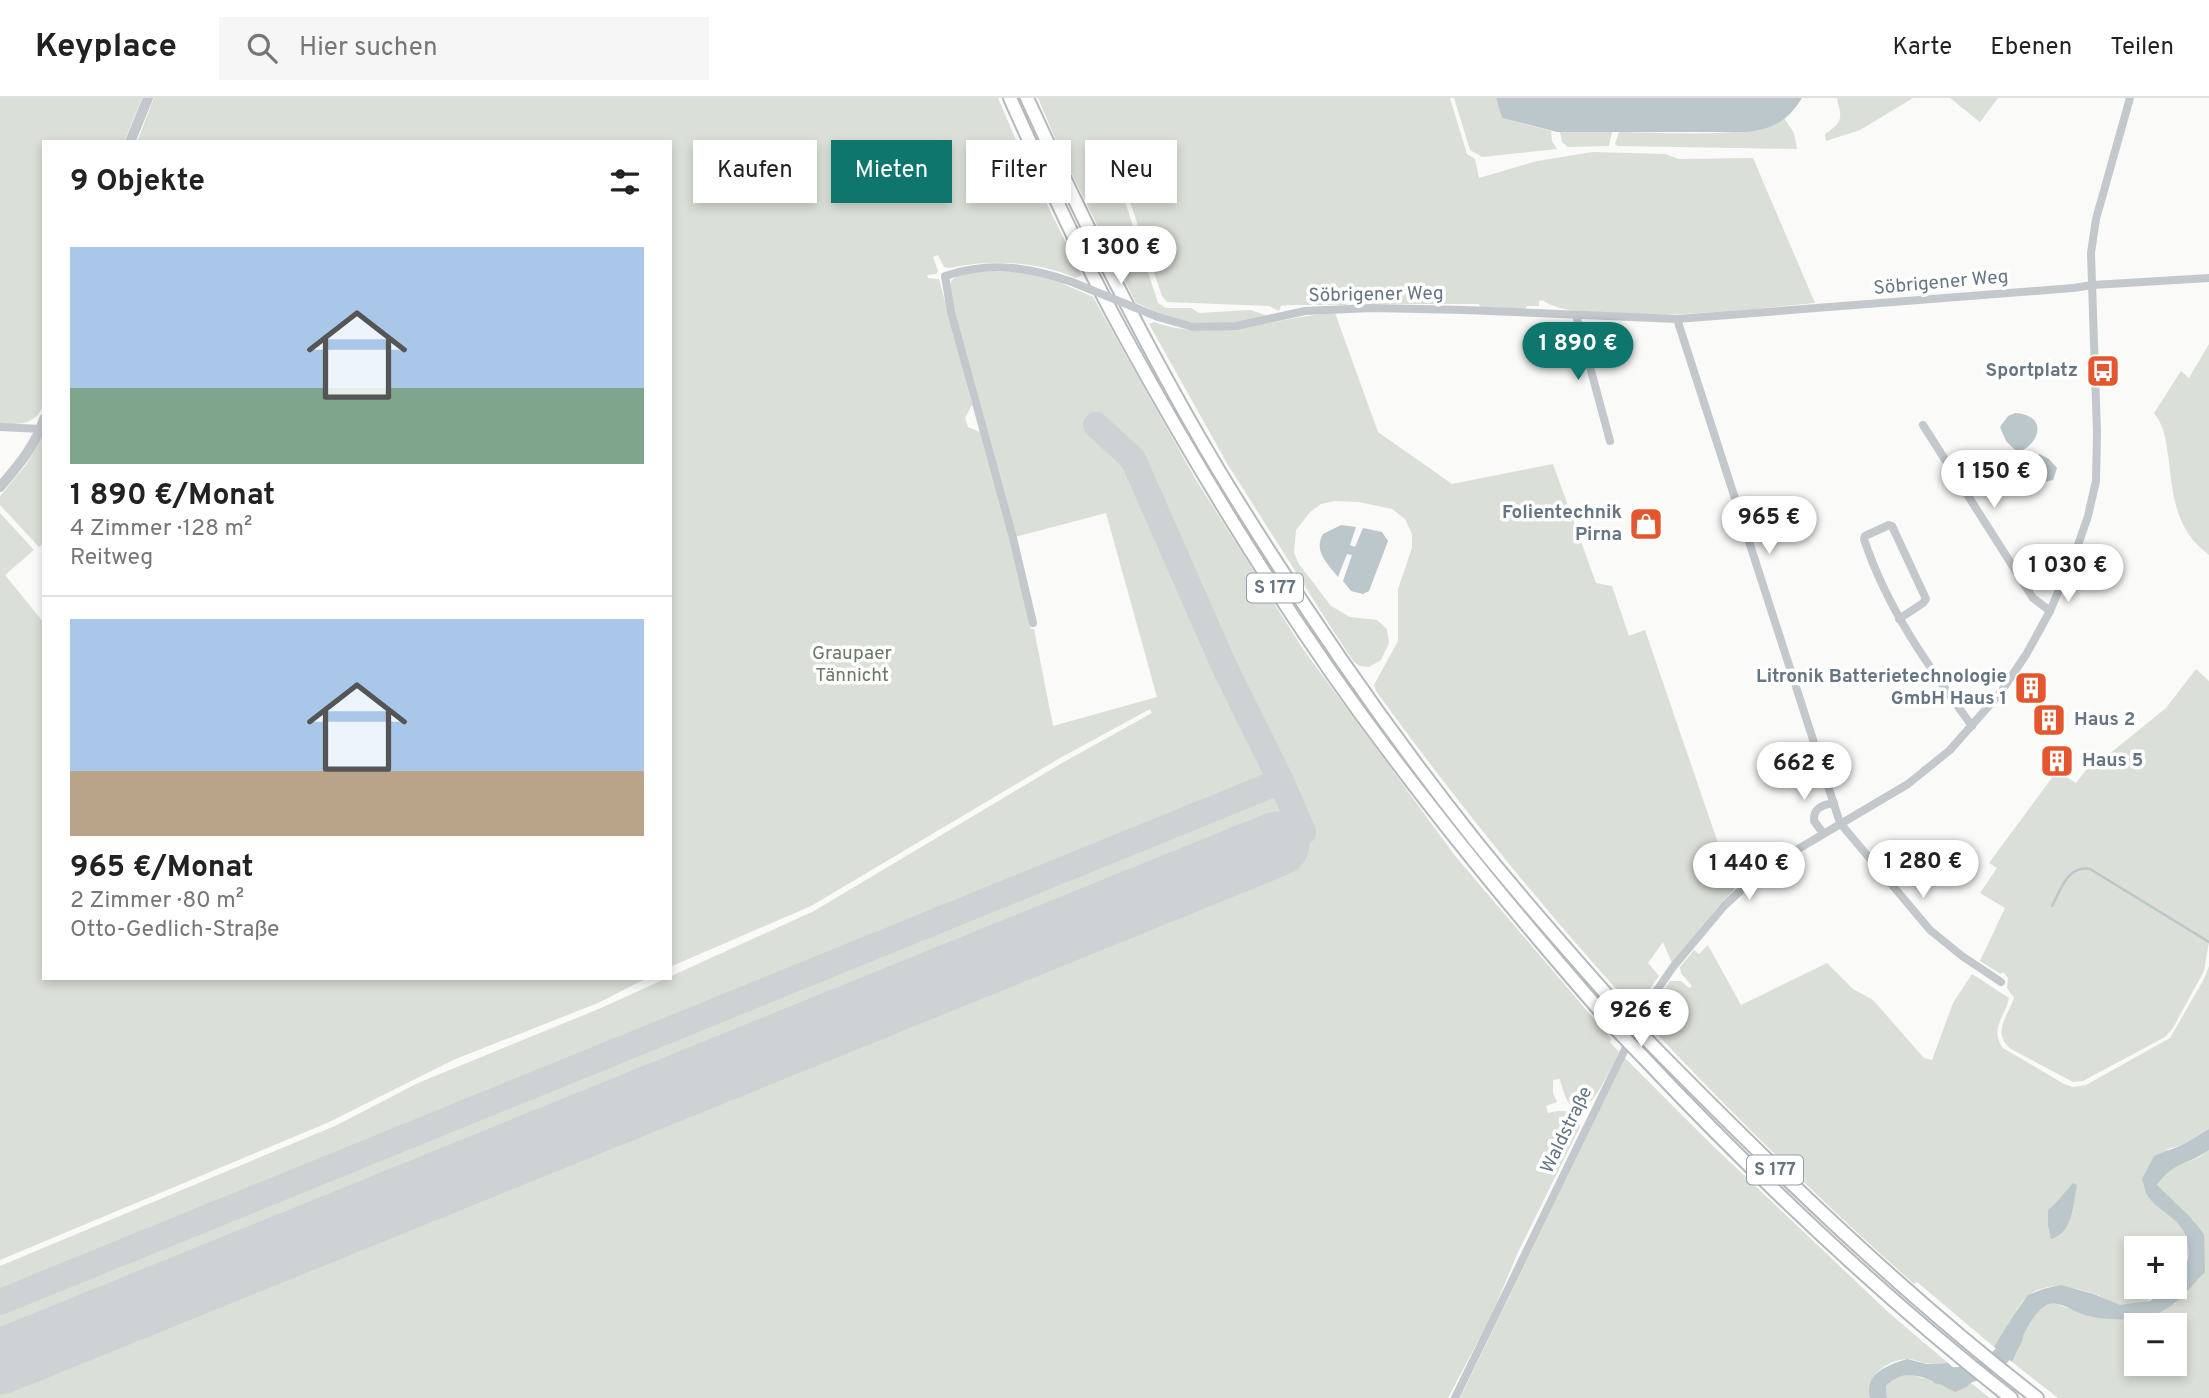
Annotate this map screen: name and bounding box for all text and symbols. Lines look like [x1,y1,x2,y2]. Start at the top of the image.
search box [219,17,709,80]
text: Keyplace [35,27,177,69]
icon: search [243,29,281,67]
text: Hier suchen [299,32,438,65]
text: Karte [1892,33,1952,63]
text: Ebenen [1990,33,2072,63]
text: Teilen [2110,33,2174,63]
chip: Kaufen [693,140,817,203]
chip: Mieten [831,140,952,203]
chip: Filter [966,140,1071,203]
chip: Neu [1085,140,1177,203]
icon: filters [606,163,644,201]
text: 9 Objekte [70,164,205,201]
pin: 1 300 € [1056,226,1186,286]
text: 1 300 € [1081,234,1161,263]
street label: Söbrigener Weg [1873,265,2009,301]
street label: Söbrigener Weg [1308,282,1444,308]
icon: home [294,292,420,418]
pin: 1 890 € [1513,322,1643,382]
text: 1 890 € [1538,330,1618,359]
bus stop icon: Sportplatz [2084,352,2122,390]
place label: Sportplatz [1986,359,2078,383]
pin: 1 150 € [1929,450,2059,510]
text: 1 150 € [1957,458,2031,487]
text: 1 890 €/Monat [70,478,275,515]
pin: 965 € [1720,496,1818,556]
place label: Folientechnik Pirna [1502,501,1622,547]
text: 965 € [1738,504,1800,533]
shop icon: Folientechnik Pirna [1627,505,1665,543]
text: 4 Zimmer · 128 m² [70,515,252,544]
text: Reitweg [70,544,153,573]
pin: 1 030 € [2003,545,2133,604]
text: 1 030 € [2029,552,2107,581]
road number: S 177 [1247,574,1303,602]
park label: Graupaer Tännicht [812,642,893,688]
icon: home [294,664,420,790]
place label: Litronik Batterietechnologie GmbH Haus 1 [1756,665,2007,711]
building icon: Litronik Batterietechnologie GmbH Haus 1 [2012,669,2050,707]
building icon: Haus 2 [2030,701,2068,739]
place label: Haus 2 [2074,708,2135,732]
pin: 662 € [1755,742,1853,802]
building icon: Haus 5 [2038,742,2076,780]
place label: Haus 5 [2082,749,2143,773]
text: 662 € [1773,750,1835,779]
pin: 1 280 € [1858,840,1988,900]
pin: 1 440 € [1684,842,1814,902]
text: 1 280 € [1884,848,1962,877]
text: 965 €/Monat [70,850,254,887]
text: 1 440 € [1709,850,1789,879]
text: 2 Zimmer · 80 m² [70,887,244,916]
text: Otto-Gedlich-Straße [70,916,279,945]
pin: 926 € [1592,990,1690,1049]
text: 926 € [1610,997,1672,1026]
street label: Waldstraße [1536,1082,1598,1178]
road number: S 177 [1747,1156,1803,1184]
map controls [2124,1236,2187,1376]
button: + [2124,1236,2187,1299]
button: − [2124,1313,2187,1376]

